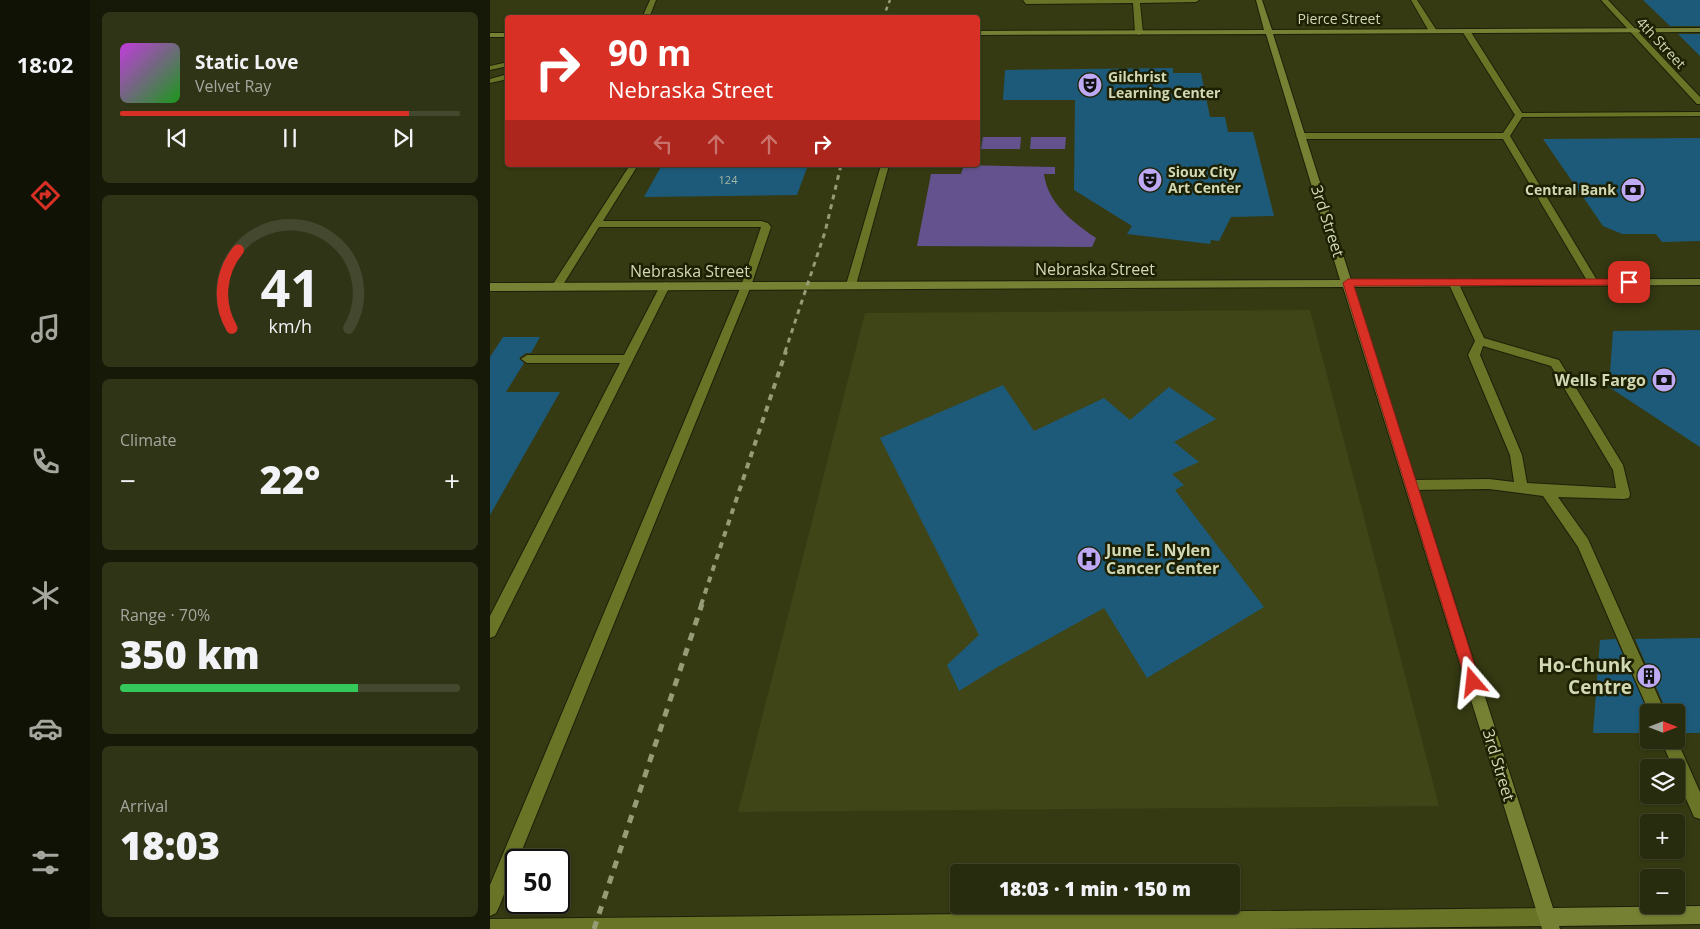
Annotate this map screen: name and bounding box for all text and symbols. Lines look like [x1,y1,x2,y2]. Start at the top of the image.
street label: Pierce Street [1298,9,1380,28]
street label: 4th Street [1632,13,1690,73]
text: 90 m [608,29,691,76]
icon: right [525,35,590,100]
text: 18:02 [17,49,73,79]
text: Static Love [195,49,298,75]
place label: Gilchrist Learning Center [1108,67,1221,102]
theatre icon: Gilchrist Learning Center [1077,72,1103,98]
text: Nebraska Street [608,74,773,104]
text: Velvet Ray [195,75,271,97]
icon: previous [163,124,191,152]
icon: pause [276,124,304,152]
icon: next [389,124,417,152]
icon: left [649,130,677,158]
icon: ahead [702,130,730,158]
icon: ahead [755,130,783,158]
icon: right [808,130,836,158]
place label: Sioux City Art Center [1168,162,1241,197]
theatre icon: Sioux City Art Center [1137,167,1163,193]
house number: 124 [719,172,738,187]
bank icon: Central Bank [1620,177,1646,203]
icon: directions [28,178,63,213]
place label: Central Bank [1525,180,1616,199]
street label: 3rd Street [1306,182,1350,260]
text: 41 [260,251,320,322]
street label: Nebraska Street [1035,258,1155,280]
street label: Nebraska Street [630,260,750,282]
pin [1608,261,1650,303]
icon: arrive [1615,268,1643,296]
icon: music [28,311,63,346]
text: km/h [268,314,312,338]
bank icon: Wells Fargo [1651,367,1677,393]
place label: Wells Fargo [1555,369,1646,391]
text: Climate [120,429,177,451]
icon: phone [28,444,63,479]
text: 22° [260,453,320,505]
text: − [120,461,136,499]
text: + [444,461,460,499]
place label: June E. Nylen Cancer Center [1104,539,1219,579]
hospital icon: June E. Nylen Cancer Center [1076,546,1102,572]
icon: climate [28,578,63,613]
text: Range · 70% [120,604,210,626]
text: 350 km [120,628,260,680]
place label: Ho-Chunk Centre [1538,652,1632,700]
position arrow [1446,655,1498,707]
building icon: Ho-Chunk Centre [1636,663,1662,689]
north arrow [1640,704,1685,749]
map controls [1640,704,1685,914]
icon: car [28,711,63,746]
street label: 3rd Street [1478,726,1520,804]
button: layers [1640,759,1685,804]
text: Arrival [120,795,168,817]
button: + [1640,814,1685,859]
text: 18:03 [120,819,220,871]
icon: filters [28,845,63,880]
speed limit sign: 50 [505,849,570,914]
button: − [1640,869,1685,914]
text: 18:03 · 1 min · 150 m [999,876,1191,902]

